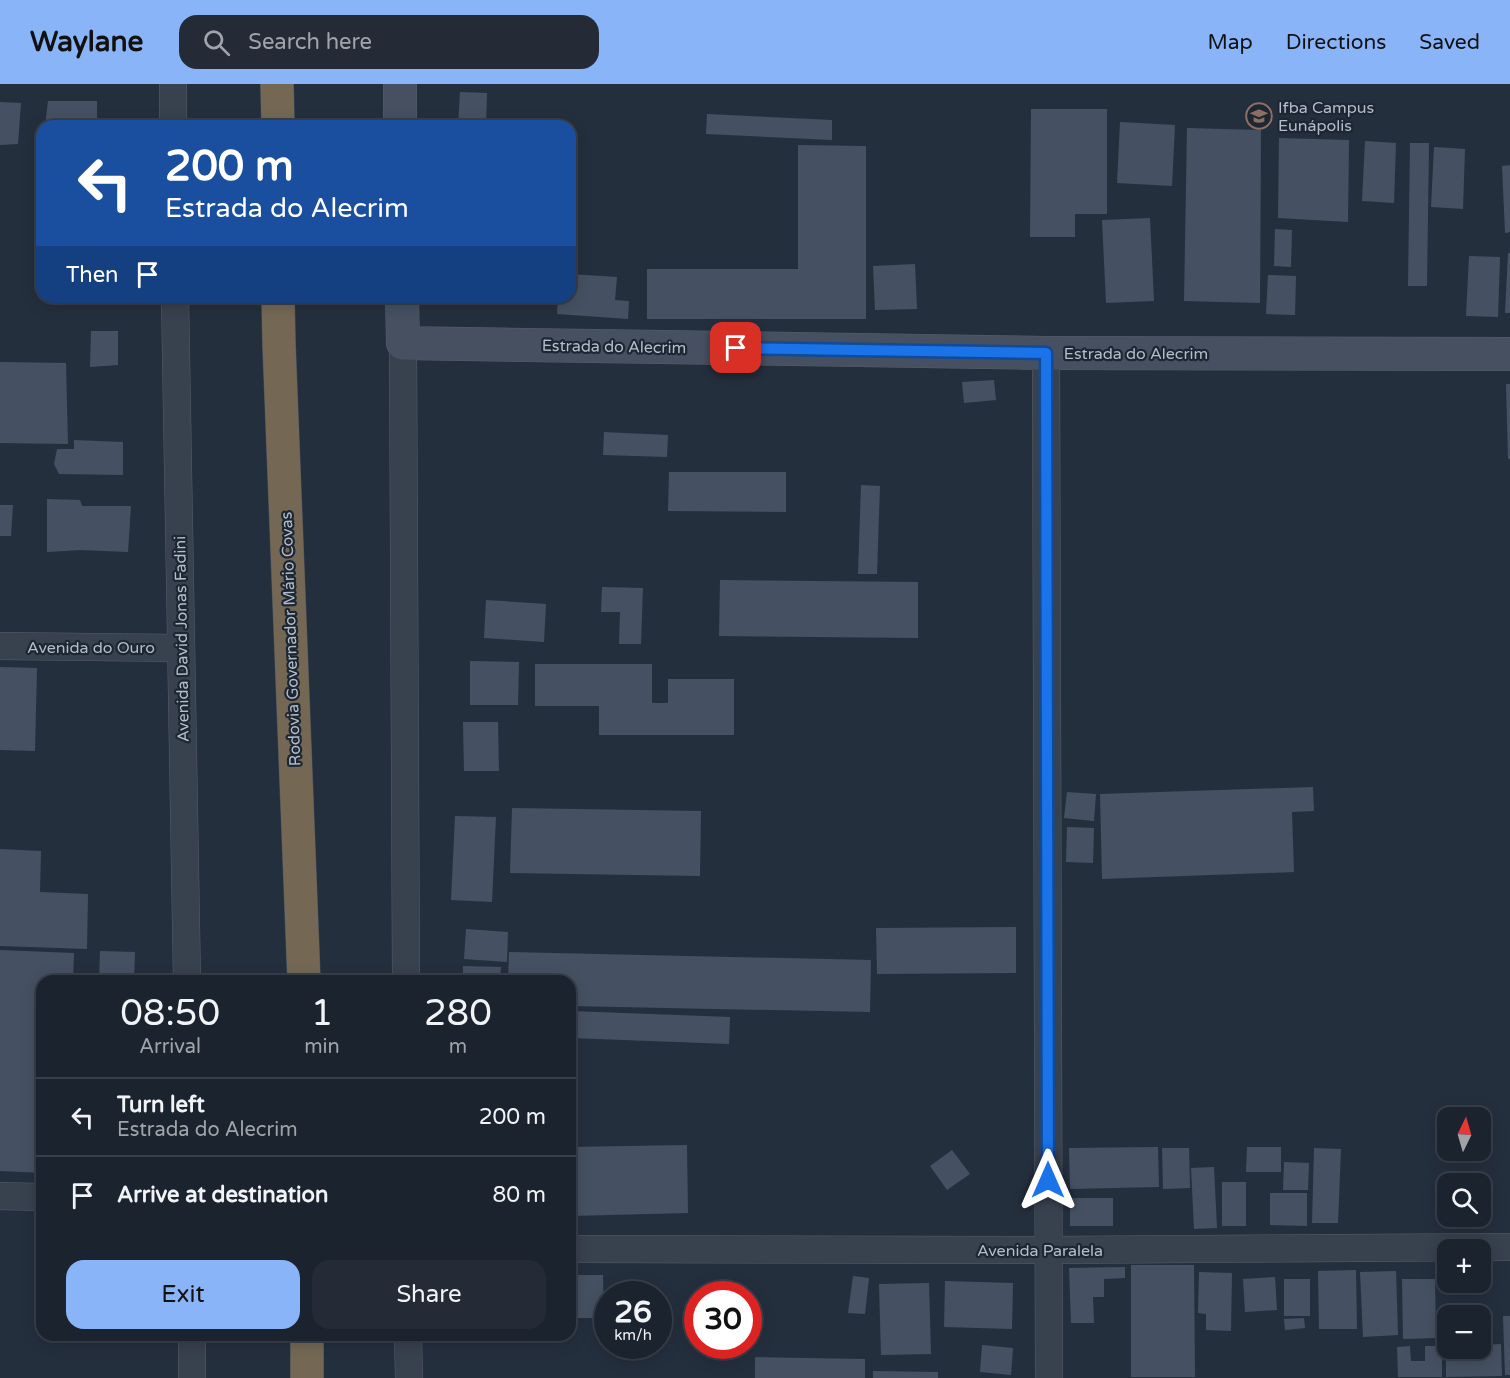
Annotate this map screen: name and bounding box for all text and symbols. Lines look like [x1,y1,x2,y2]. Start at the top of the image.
search box [179,15,599,69]
text: Waylane [30,25,143,59]
icon: search [200,26,233,59]
text: Search here [248,29,372,55]
text: Map [1207,30,1253,55]
text: Directions [1286,30,1386,55]
text: Saved [1419,30,1480,55]
place label: Ifba Campus Eunápolis [1278,98,1374,136]
school or university icon: Ifba Campus Eunápolis [1244,101,1274,131]
text: 200 m [165,141,294,192]
icon: left [66,144,144,222]
text: Estrada do Alecrim [165,192,409,225]
icon: arrive [131,258,164,291]
text: Then [66,262,119,288]
pin [710,322,761,373]
icon: arrive [719,331,752,364]
street label: Estrada do Alecrim [542,336,686,358]
street label: Estrada do Alecrim [1064,344,1208,364]
street label: Rodovia Governador Mário Covas [277,511,305,767]
street label: Avenida David Jonas Fadini [170,536,194,742]
street label: Avenida do Ouro [27,638,155,658]
text: 08:50 [120,992,220,1035]
text: 1 [311,992,333,1035]
text: 280 [424,992,492,1035]
text: Arrival [139,1035,201,1059]
text: min [304,1035,340,1059]
text: m [449,1035,467,1059]
text: Turn left [117,1092,205,1118]
icon: left [66,1101,99,1134]
text: 200 m [479,1104,546,1130]
north arrow [1437,1107,1491,1161]
map controls [1437,1107,1491,1359]
text: Estrada do Alecrim [117,1118,298,1142]
position arrow [1016,1148,1080,1212]
button: search [1437,1173,1491,1227]
icon: arrive [66,1179,99,1212]
text: Arrive at destination [117,1182,328,1208]
text: 80 m [492,1182,546,1208]
button: + [1437,1239,1491,1293]
street label: Avenida Paralela [977,1241,1103,1261]
button: Exit [66,1260,300,1329]
button: Share [312,1260,546,1329]
speed limit sign: 30 [684,1281,762,1359]
text: 26 [614,1294,652,1331]
button: − [1437,1305,1491,1359]
text: km/h [614,1326,652,1344]

